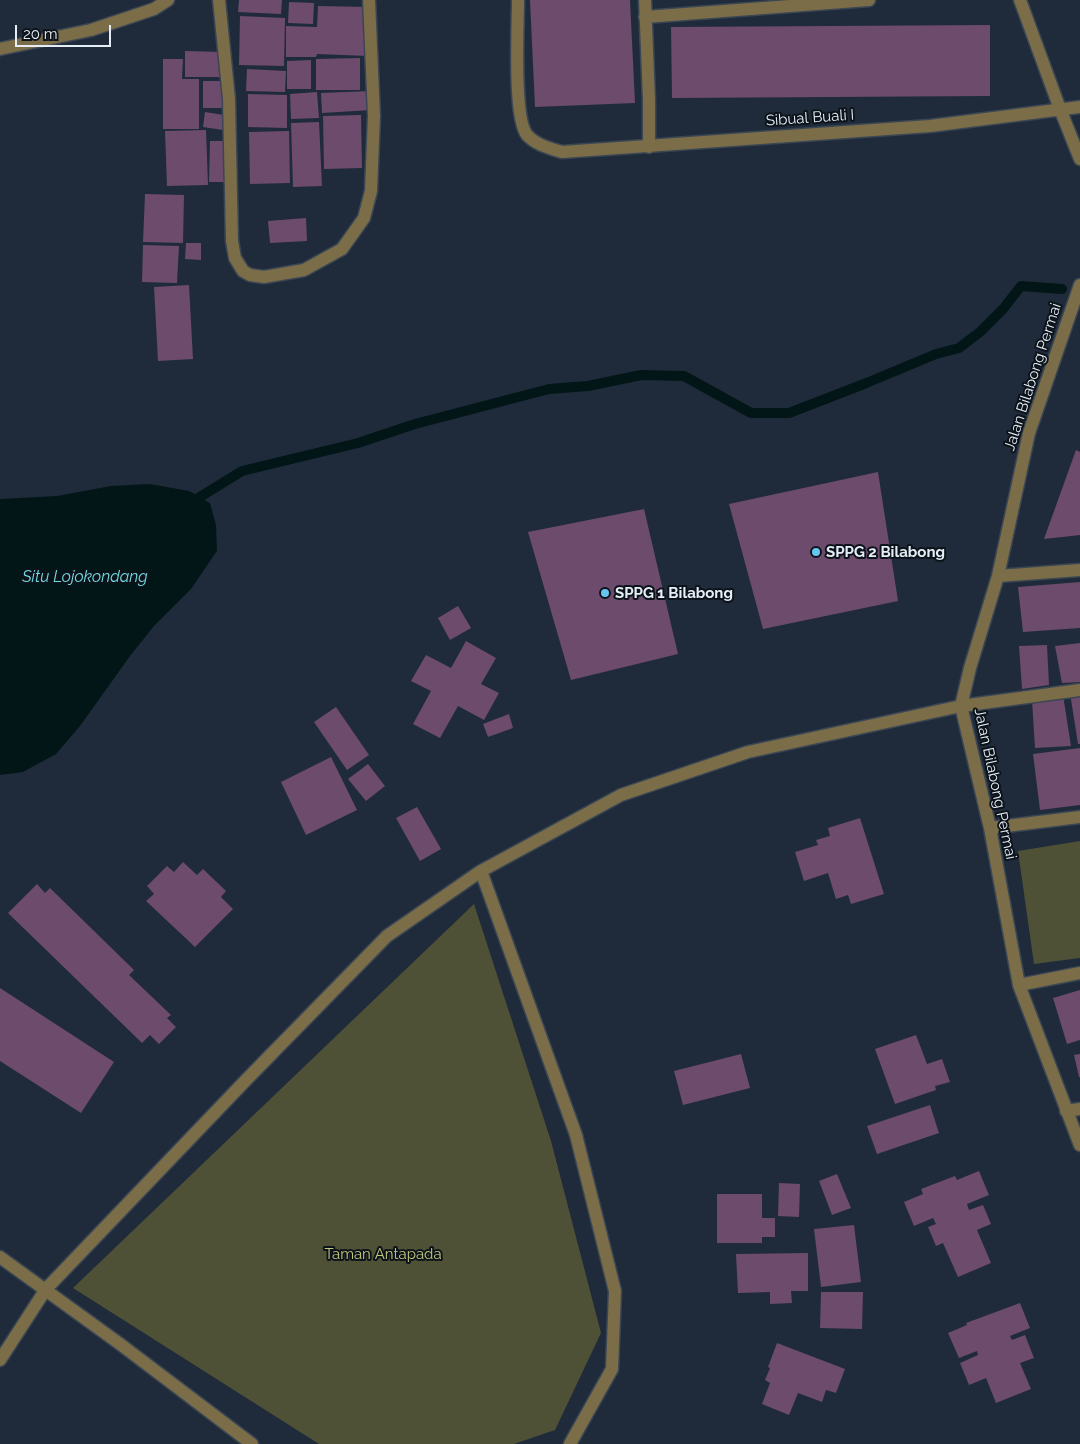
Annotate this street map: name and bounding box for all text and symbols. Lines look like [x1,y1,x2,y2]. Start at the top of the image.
scale bar [18,15,114,47]
text: 20 m [23,25,58,43]
street label: Sibual Buali I [765,106,855,130]
street label: Jalan Bilabong Permai [1001,301,1065,453]
place label: SPPG 2 Bilabong [826,543,945,561]
marker: SPPG 2 Bilabong [810,546,822,558]
water label: Situ Lojokondang [22,567,148,587]
place label: SPPG 1 Bilabong [615,584,733,602]
marker: SPPG 1 Bilabong [599,587,611,599]
street label: Jalan Bilabong Permai [970,707,1020,861]
park label: Taman Antapada [324,1245,442,1263]

